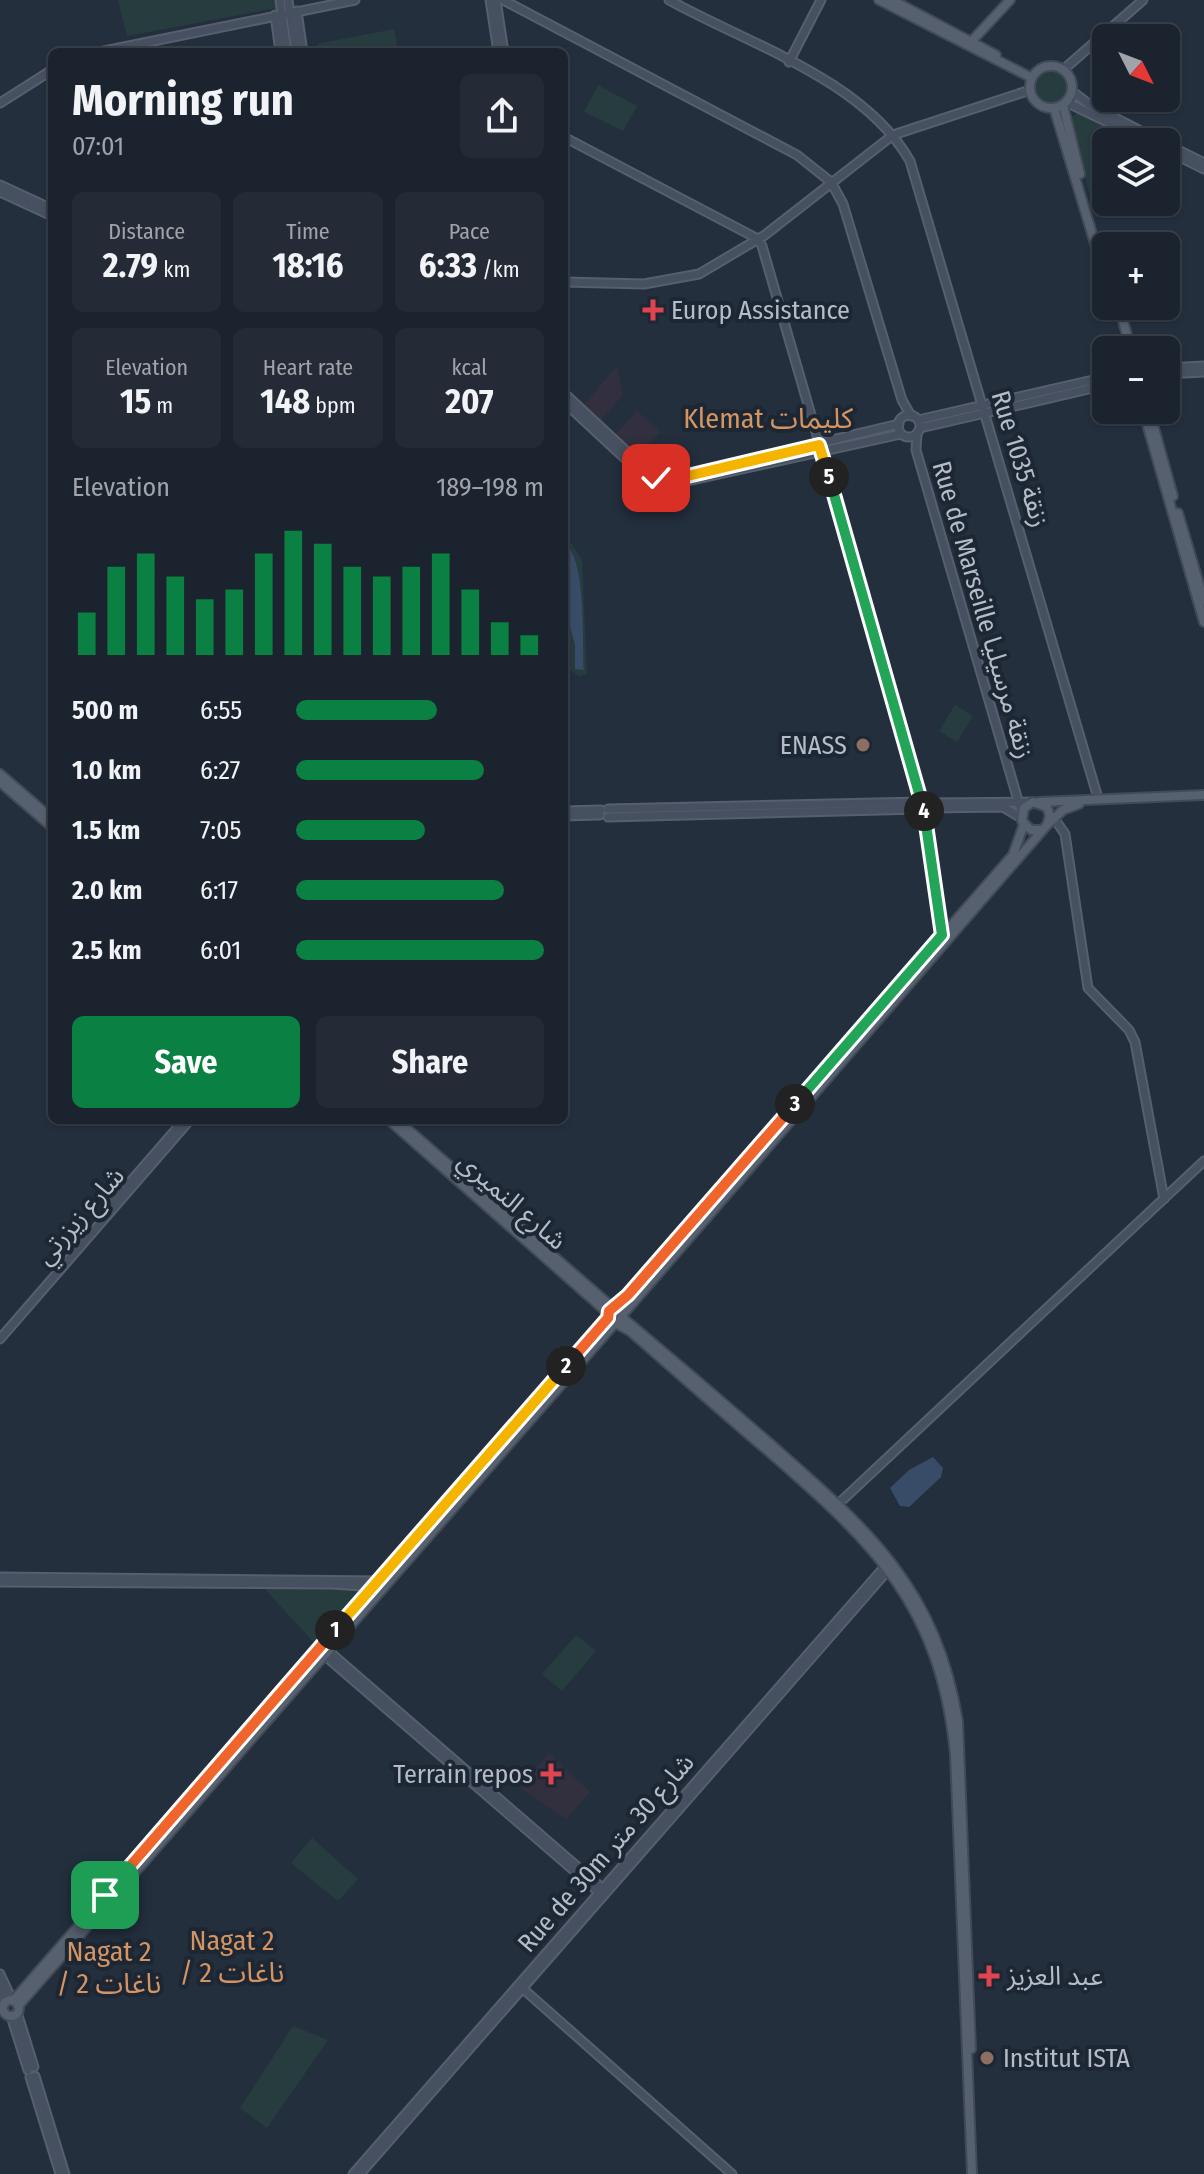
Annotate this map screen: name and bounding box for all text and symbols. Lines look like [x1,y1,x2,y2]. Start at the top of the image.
north arrow [1092,24,1180,112]
map controls [1092,24,1180,424]
text: Morning run [72,74,294,127]
button: share [460,74,544,158]
button: layers [1092,128,1180,216]
text: 07:01 [72,131,124,162]
text: Distance [108,218,185,245]
text: Time [286,218,330,245]
text: Pace [449,218,490,245]
button: + [1092,232,1180,320]
text: 2.79 [103,245,158,286]
text: 18:16 [272,245,344,286]
text: 6:33 [419,245,477,286]
text: km [158,256,191,283]
text: /km [477,256,520,283]
place label: Europ Assistance [671,295,850,326]
marker: Europ Assistance [642,299,664,321]
button: − [1092,336,1180,424]
text: Elevation [105,354,188,381]
text: Heart rate [263,354,353,381]
text: kcal [452,354,487,381]
text: 15 [120,381,151,422]
text: 148 [260,381,310,422]
text: 207 [445,381,493,422]
street label: Rue 1035 زنقة [985,387,1055,531]
text: m [151,392,173,419]
text: bpm [310,392,356,419]
district label: Klemat كليمات [683,402,853,435]
pin [622,444,690,512]
icon: check [634,456,678,500]
pin: 5 [809,457,849,497]
street label: Rue de Marseille زنقة مرسيليا [926,458,1040,762]
text: 5 [824,463,834,490]
text: Elevation [72,472,170,503]
text: 189–198 m [436,472,544,503]
text: 500 m [72,695,138,726]
text: 6:55 [200,695,242,726]
place label: ENASS [780,730,847,761]
marker: ENASS [854,736,872,754]
text: 1.0 km [72,755,141,786]
text: 6:27 [200,755,240,786]
pin: 4 [904,791,944,831]
text: 4 [918,797,930,824]
text: 1.5 km [72,815,140,846]
text: 7:05 [200,815,242,846]
text: 2.0 km [72,875,142,906]
text: 6:17 [200,875,238,906]
text: 2.5 km [72,935,142,966]
text: 6:01 [200,935,241,966]
button: Save [72,1016,300,1108]
button: Share [316,1016,544,1108]
pin: 3 [775,1084,815,1124]
text: 3 [790,1090,800,1117]
street label: شارع النميري [449,1146,573,1260]
street label: شارع زيزرتي [29,1161,134,1274]
pin: 2 [546,1346,586,1386]
text: 2 [561,1352,571,1379]
pin: 1 [315,1610,355,1650]
text: 1 [330,1616,340,1643]
street label: Rue de 30m شارع 30 متر [511,1747,703,1961]
place label: Terrain repos [393,1759,533,1790]
marker: Terrain repos [540,1763,562,1785]
pin [71,1861,139,1929]
icon: arrive [83,1873,127,1917]
district label: Nagat 2 / ناغات 2 [180,1924,284,1989]
district label: Nagat 2 / ناغات 2 [57,1935,161,2000]
place label: عبد العزيز [1006,1961,1103,1992]
marker: عبد العزيز [978,1965,1000,1987]
place label: Institut ISTA [1003,2043,1130,2074]
marker: Institut ISTA [978,2049,996,2067]

